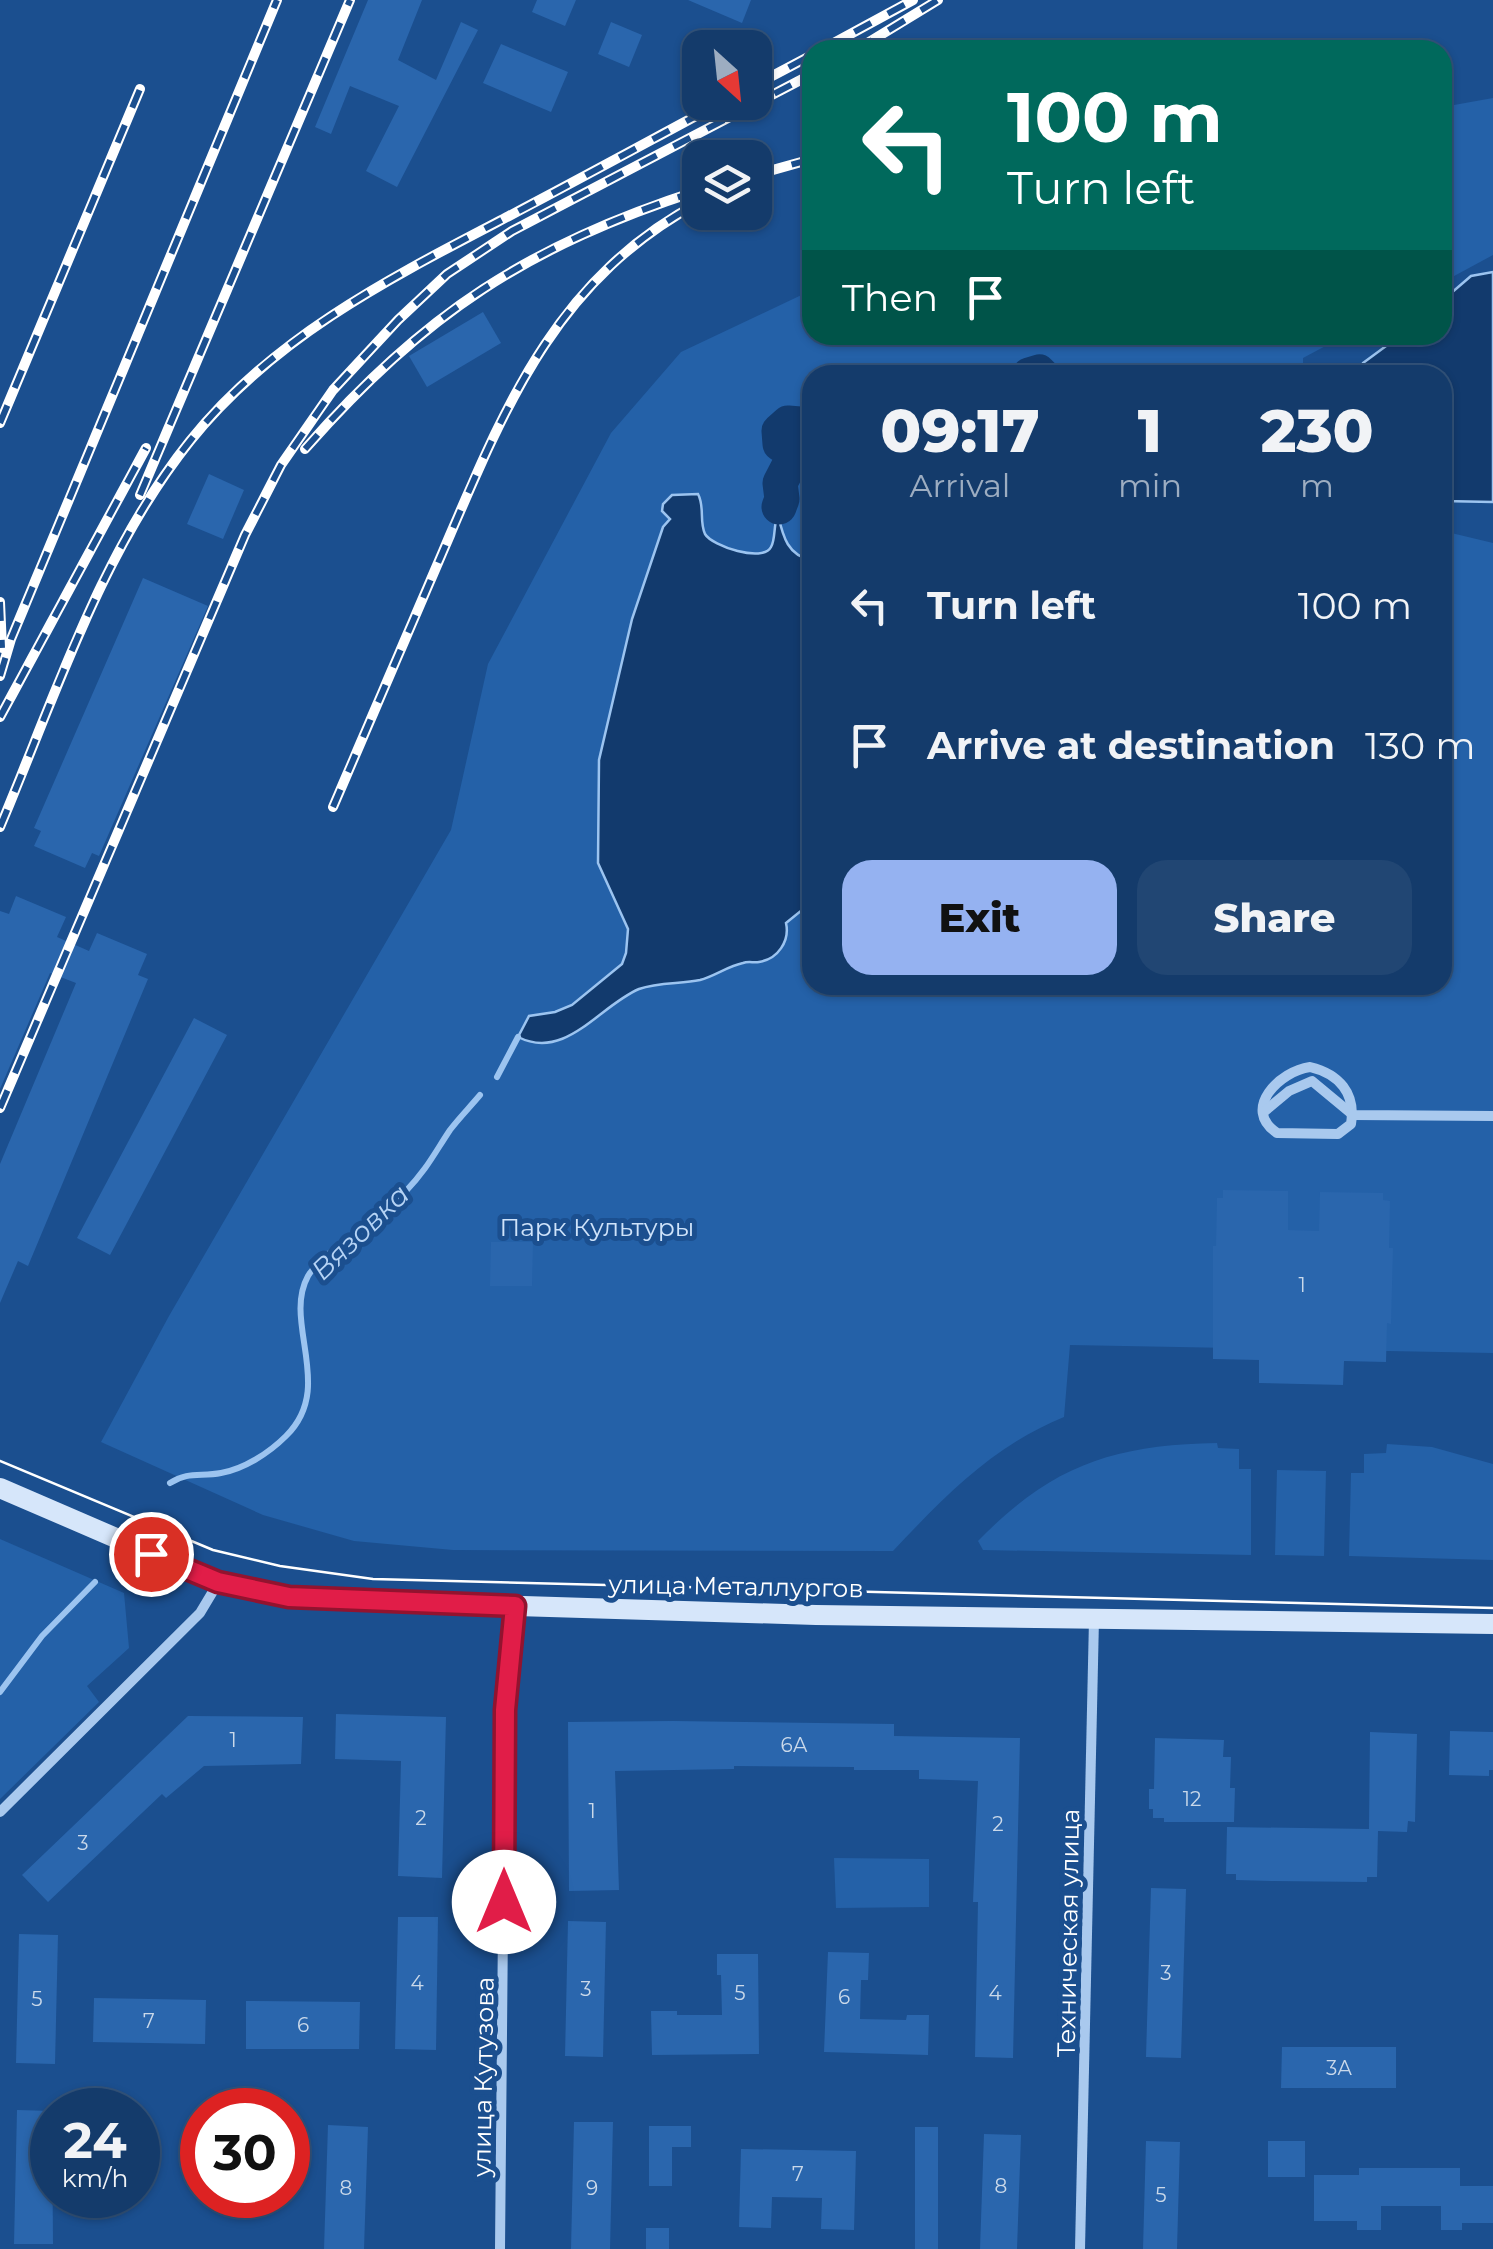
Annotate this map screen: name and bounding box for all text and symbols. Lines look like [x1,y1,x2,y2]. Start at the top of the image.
north arrow [682,30,772,120]
map controls [682,30,772,230]
text: 100 m [1007,74,1223,160]
icon: left [842,80,972,210]
button: layers [682,140,772,230]
text: Turn left [1007,160,1195,215]
icon: arrive [958,270,1013,325]
text: Then [842,274,938,321]
text: 09:17 [880,394,1040,467]
text: 1 [1138,394,1162,467]
text: 230 [1260,394,1374,467]
text: Arrival [909,466,1010,505]
text: min [1118,466,1182,505]
text: m [1300,466,1334,505]
icon: left [842,578,897,633]
text: Turn left [927,582,1096,629]
text: 100 m [1298,582,1412,629]
icon: arrive [842,718,897,773]
text: Arrive at destination [927,722,1335,769]
text: 130 m [1365,722,1475,769]
button: Exit [842,860,1117,975]
button: Share [1137,860,1412,975]
water label: Вязовка [304,1177,416,1287]
park label: Парк Культуры [500,1212,694,1242]
house number: 1 [1298,1273,1306,1297]
pin [109,1512,194,1597]
icon: arrive [124,1527,179,1582]
street label: улица Металлургов [607,1569,864,1603]
house number: 1 [229,1728,237,1752]
house number: 6А [780,1733,808,1757]
house number: 12 [1183,1787,1201,1811]
house number: 1 [588,1799,596,1823]
house number: 2 [415,1806,427,1830]
street label: Техническая улица [1051,1808,1085,2058]
house number: 2 [992,1812,1004,1836]
house number: 3 [77,1831,89,1855]
position arrow [452,1850,556,1954]
house number: 3 [1160,1961,1172,1985]
house number: 4 [410,1971,424,1995]
street label: улица Кутузова [466,1977,500,2178]
house number: 3 [580,1977,592,2001]
house number: 5 [734,1981,746,2005]
house number: 4 [988,1981,1002,2005]
house number: 6 [838,1985,850,2009]
house number: 5 [31,1987,43,2011]
house number: 7 [143,2009,155,2033]
house number: 6 [297,2013,309,2037]
house number: 3А [1326,2056,1352,2080]
speed limit sign: 30 [180,2088,310,2218]
text: 24 [63,2110,127,2171]
house number: 7 [792,2162,804,2186]
text: km/h [62,2163,128,2193]
house number: 8 [995,2174,1007,2198]
house number: 8 [340,2176,352,2200]
house number: 9 [586,2176,598,2200]
house number: 5 [1155,2183,1167,2207]

